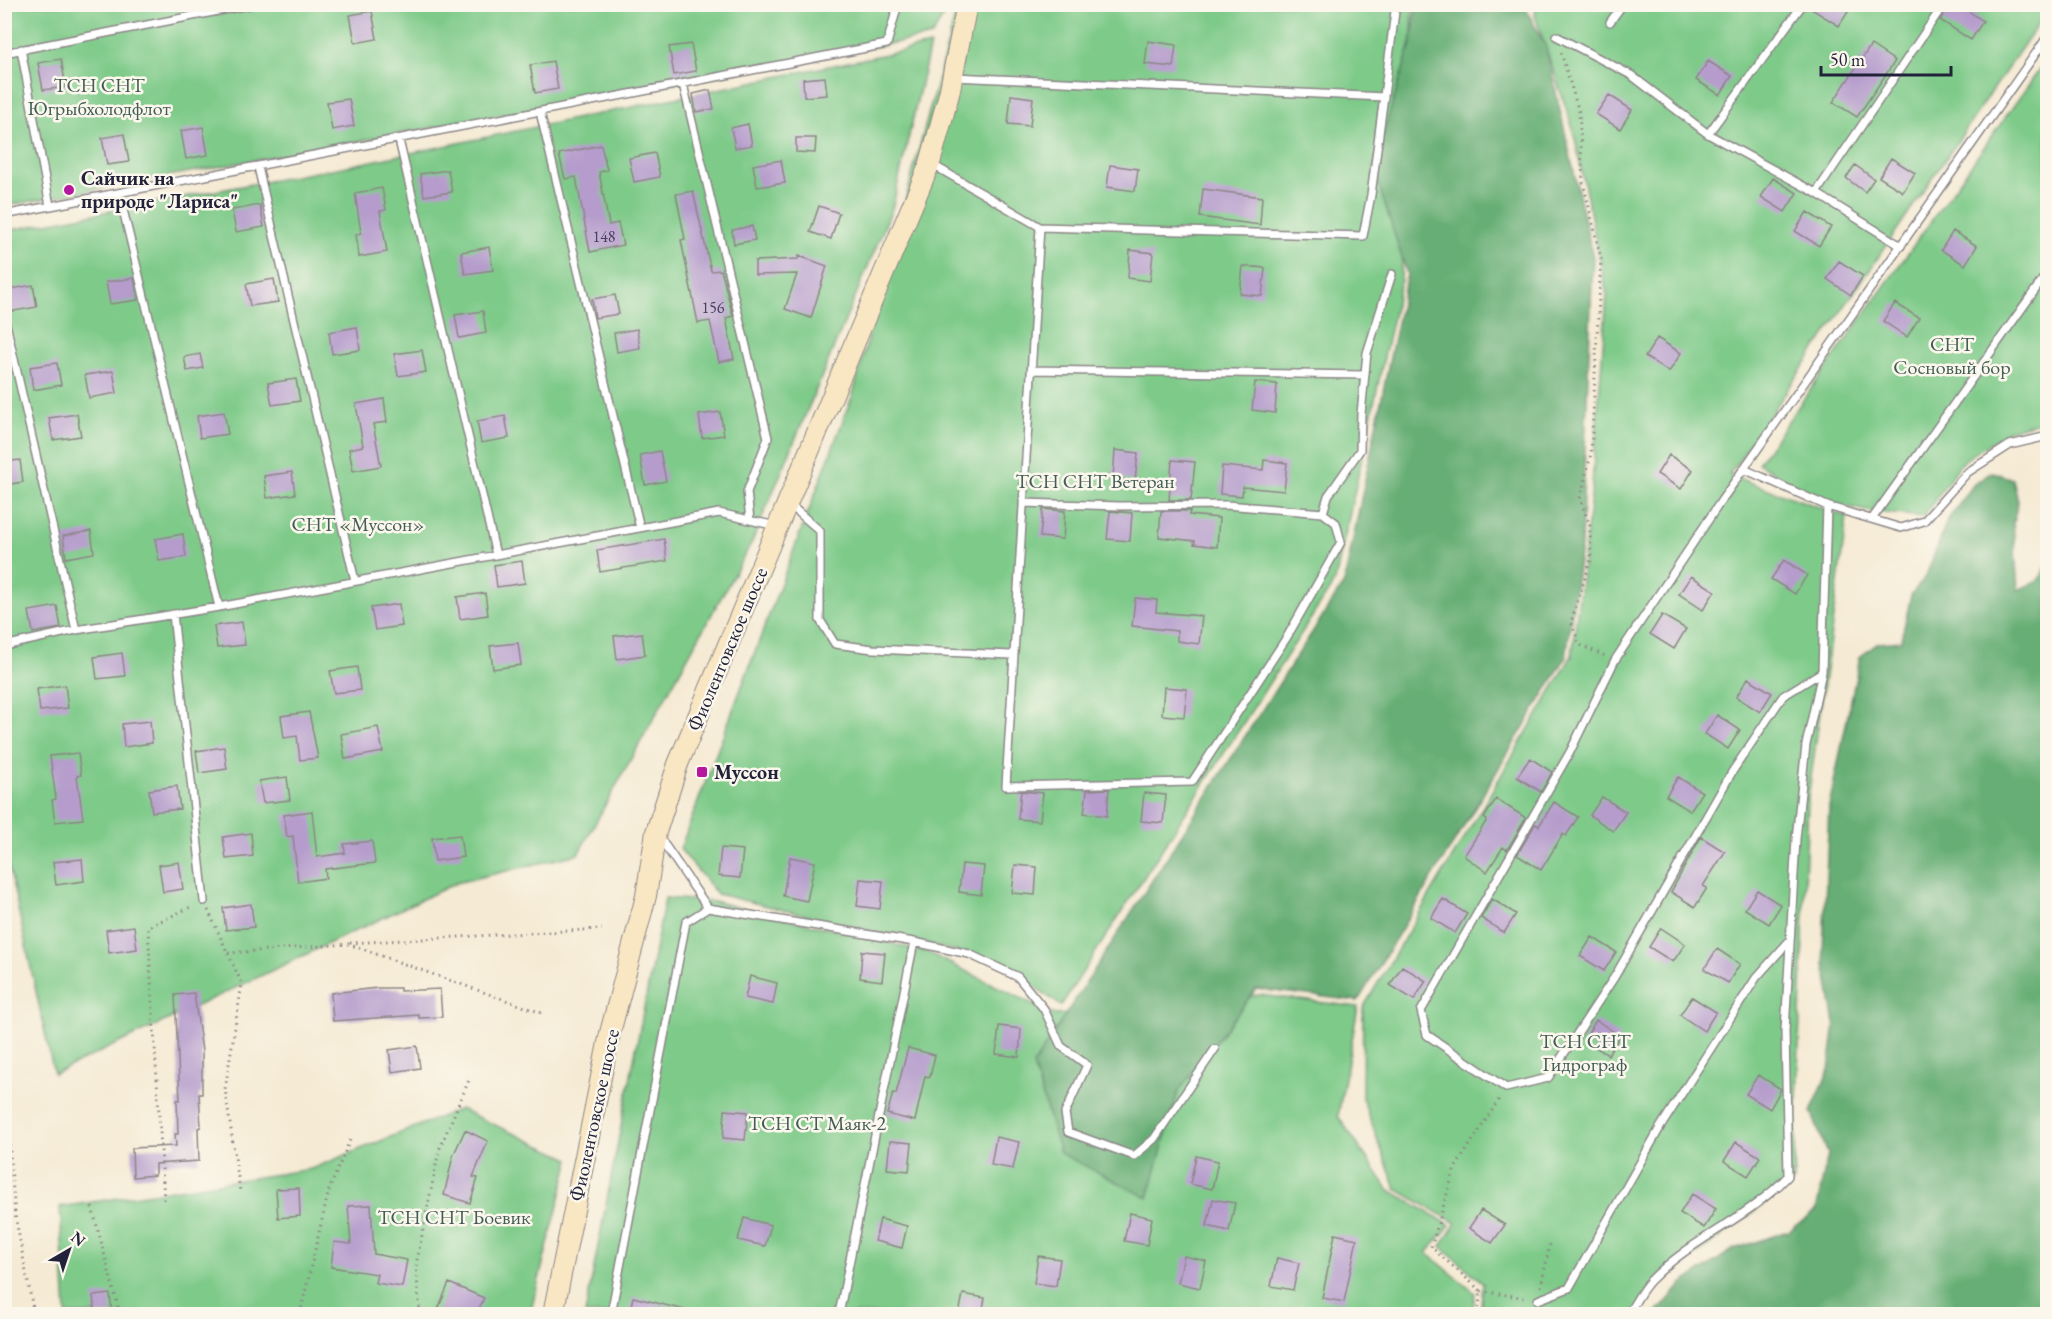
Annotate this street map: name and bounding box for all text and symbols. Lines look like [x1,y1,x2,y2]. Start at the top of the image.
scale bar [1821,39,1952,77]
text: 50 m [1830,48,1865,71]
park label: ТСН СНТ Югрыбхолодфлот [27,72,171,121]
place label: Сайчик на природе "Лариса" [81,165,238,214]
marker: Сайчик на природе "Лариса" [62,183,76,197]
house number: 148 [592,226,616,247]
house number: 156 [701,297,725,318]
park label: СНТ Сосновый бор [1893,331,2011,380]
park label: ТСН СНТ Ветеран [1015,468,1175,494]
park label: СНТ «Муссон» [292,511,424,537]
street label: Фиолентовское шоссе [681,563,773,735]
place label: Муссон [714,759,779,785]
marker: Муссон [695,765,709,779]
street label: Фиолентовское шоссе [563,1026,625,1203]
park label: ТСН СНТ Гидрограф [1539,1028,1631,1077]
park label: ТСН СТ Маяк-2 [748,1110,886,1136]
park label: ТСН СНТ Боевик [377,1204,531,1230]
north arrow [39,1220,99,1280]
text: N [66,1226,90,1251]

